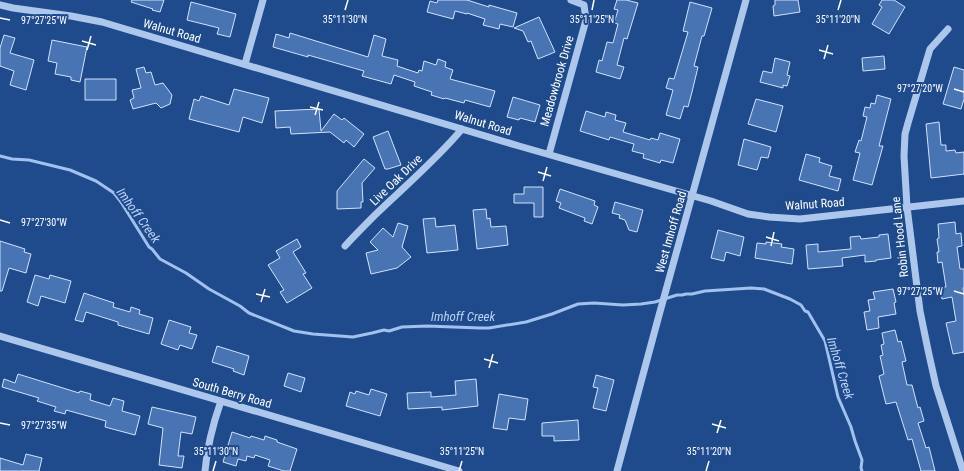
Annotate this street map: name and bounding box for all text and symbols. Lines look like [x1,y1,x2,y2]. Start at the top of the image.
text: 35°11'30"N [323,14,367,25]
text: 35°11'25"N [570,14,614,25]
text: 35°11'20"N [816,14,860,25]
text: 97°27'25"W [21,15,67,26]
street label: Walnut Road [141,16,203,46]
street label: Meadowbrook Drive [537,34,577,128]
text: 97°27'20"W [897,83,943,94]
street label: Walnut Road [453,108,514,138]
street label: Live Oak Drive [367,151,425,208]
water label: Imhoff Creek [114,185,164,246]
street label: West Imhoff Road [653,189,689,275]
street label: Walnut Road [785,195,845,213]
street label: Robin Hood Lane [889,196,911,278]
text: 97°27'30"W [21,217,67,228]
text: 97°27'25"W [897,286,943,297]
water label: Imhoff Creek [431,309,496,324]
water label: Imhoff Creek [824,335,857,401]
street label: South Berry Road [191,375,273,411]
text: 97°27'35"W [21,420,67,431]
text: 35°11'30"N [194,446,238,457]
text: 35°11'25"N [440,446,484,457]
text: 35°11'20"N [687,446,731,457]

